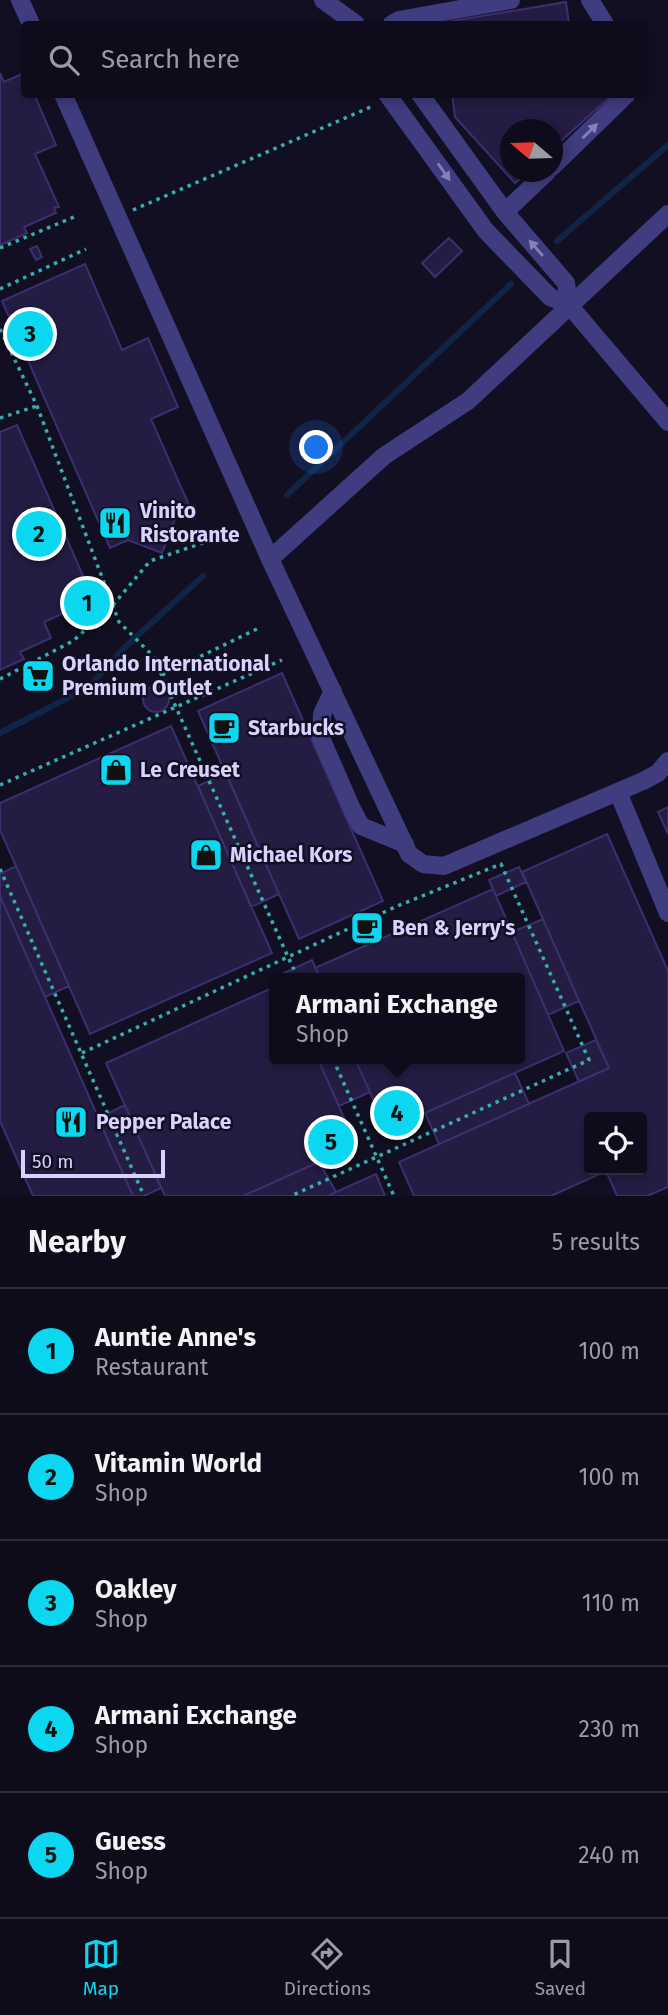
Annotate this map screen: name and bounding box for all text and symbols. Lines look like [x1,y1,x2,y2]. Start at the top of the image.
search box [21,21,647,98]
icon: search [45,41,83,79]
text: Search here [101,44,240,75]
north arrow [500,119,563,182]
one-way arrow [581,123,598,139]
one-way arrow [437,162,451,181]
one-way arrow [528,239,544,257]
pin: 3 [7,308,53,360]
your location [299,430,333,464]
place label: Vinito Ristorante [139,498,240,548]
restaurant icon: Vinito Ristorante [96,504,134,542]
pin: 2 [16,508,62,560]
pin: 1 [64,577,110,629]
place label: Orlando International Premium Outlet [62,651,271,701]
supermarket icon: Orlando International Premium Outlet [19,657,57,695]
cafe icon: Starbucks [205,709,243,747]
place label: Starbucks [248,715,344,741]
shop icon: Le Creuset [97,751,135,789]
place label: Le Creuset [140,757,241,783]
shop icon: Michael Kors [187,836,225,874]
place label: Michael Kors [230,842,352,868]
cafe icon: Ben & Jerry's [348,909,386,947]
place label: Ben & Jerry's [392,915,515,941]
popup [269,973,525,1064]
text: Armani Exchange [296,989,498,1020]
text: Shop [296,1020,349,1048]
pin: 4 [374,1087,420,1139]
restaurant icon: Pepper Palace [52,1103,90,1141]
place label: Pepper Palace [96,1109,232,1135]
map controls [584,1112,647,1175]
button: locate [584,1112,647,1175]
pin: 5 [308,1116,354,1168]
scale bar [21,1147,164,1179]
text: 50 m [32,1150,73,1173]
text: Nearby [28,1224,126,1260]
text: 5 results [552,1228,640,1256]
text: Auntie Anne's [95,1322,256,1353]
text: 1 [46,1337,56,1365]
text: 100 m [579,1337,640,1365]
text: Restaurant [95,1353,208,1381]
text: Vitamin World [95,1448,262,1479]
text: 2 [45,1463,57,1491]
text: 100 m [579,1463,640,1491]
text: Shop [95,1479,148,1507]
text: Oakley [95,1574,177,1605]
text: 3 [45,1589,57,1617]
text: 110 m [582,1589,640,1617]
text: Shop [95,1605,148,1633]
text: Armani Exchange [95,1700,297,1731]
text: 4 [45,1715,58,1743]
text: 230 m [579,1715,640,1743]
text: Shop [95,1731,148,1759]
text: Guess [95,1826,166,1857]
text: 5 [45,1841,57,1869]
text: 240 m [578,1841,640,1869]
text: Shop [95,1857,148,1885]
tab: Map [82,1935,120,2000]
tab: Directions [284,1935,371,2000]
tab: Saved [535,1935,586,2000]

